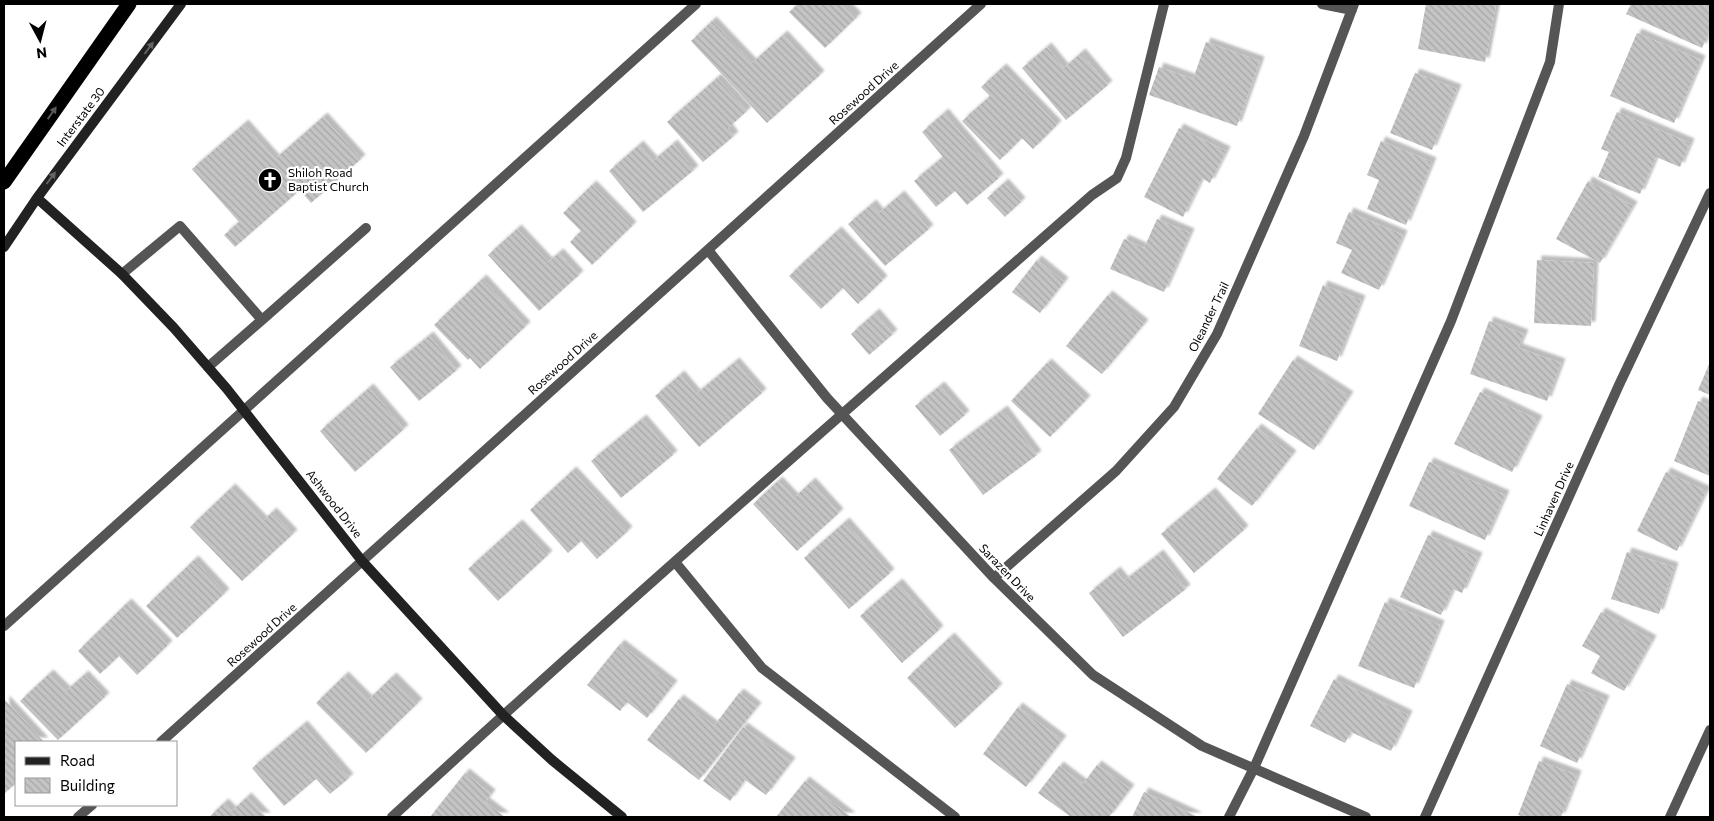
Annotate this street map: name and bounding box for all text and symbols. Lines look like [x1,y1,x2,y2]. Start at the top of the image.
north arrow [15,15,65,65]
one-way arrow [143,42,154,55]
text: N [35,44,48,62]
street label: Rosewood Drive [826,58,901,127]
street label: Interstate 30 [53,84,107,149]
one-way arrow [47,106,57,120]
place label: Shiloh Road Baptist Church [288,165,369,193]
church icon: Shiloh Road Baptist Church [257,167,283,193]
one-way arrow [46,172,57,185]
street label: Oleander Trail [1185,279,1231,354]
street label: Rosewood Drive [525,328,600,397]
street label: Linhaven Drive [1530,459,1576,538]
street label: Ashwood Drive [304,467,366,540]
street label: Sarazen Drive [977,541,1039,604]
street label: Rosewood Drive [224,600,299,669]
legend [15,741,178,806]
text: Road [60,751,95,769]
text: Building [60,776,115,794]

